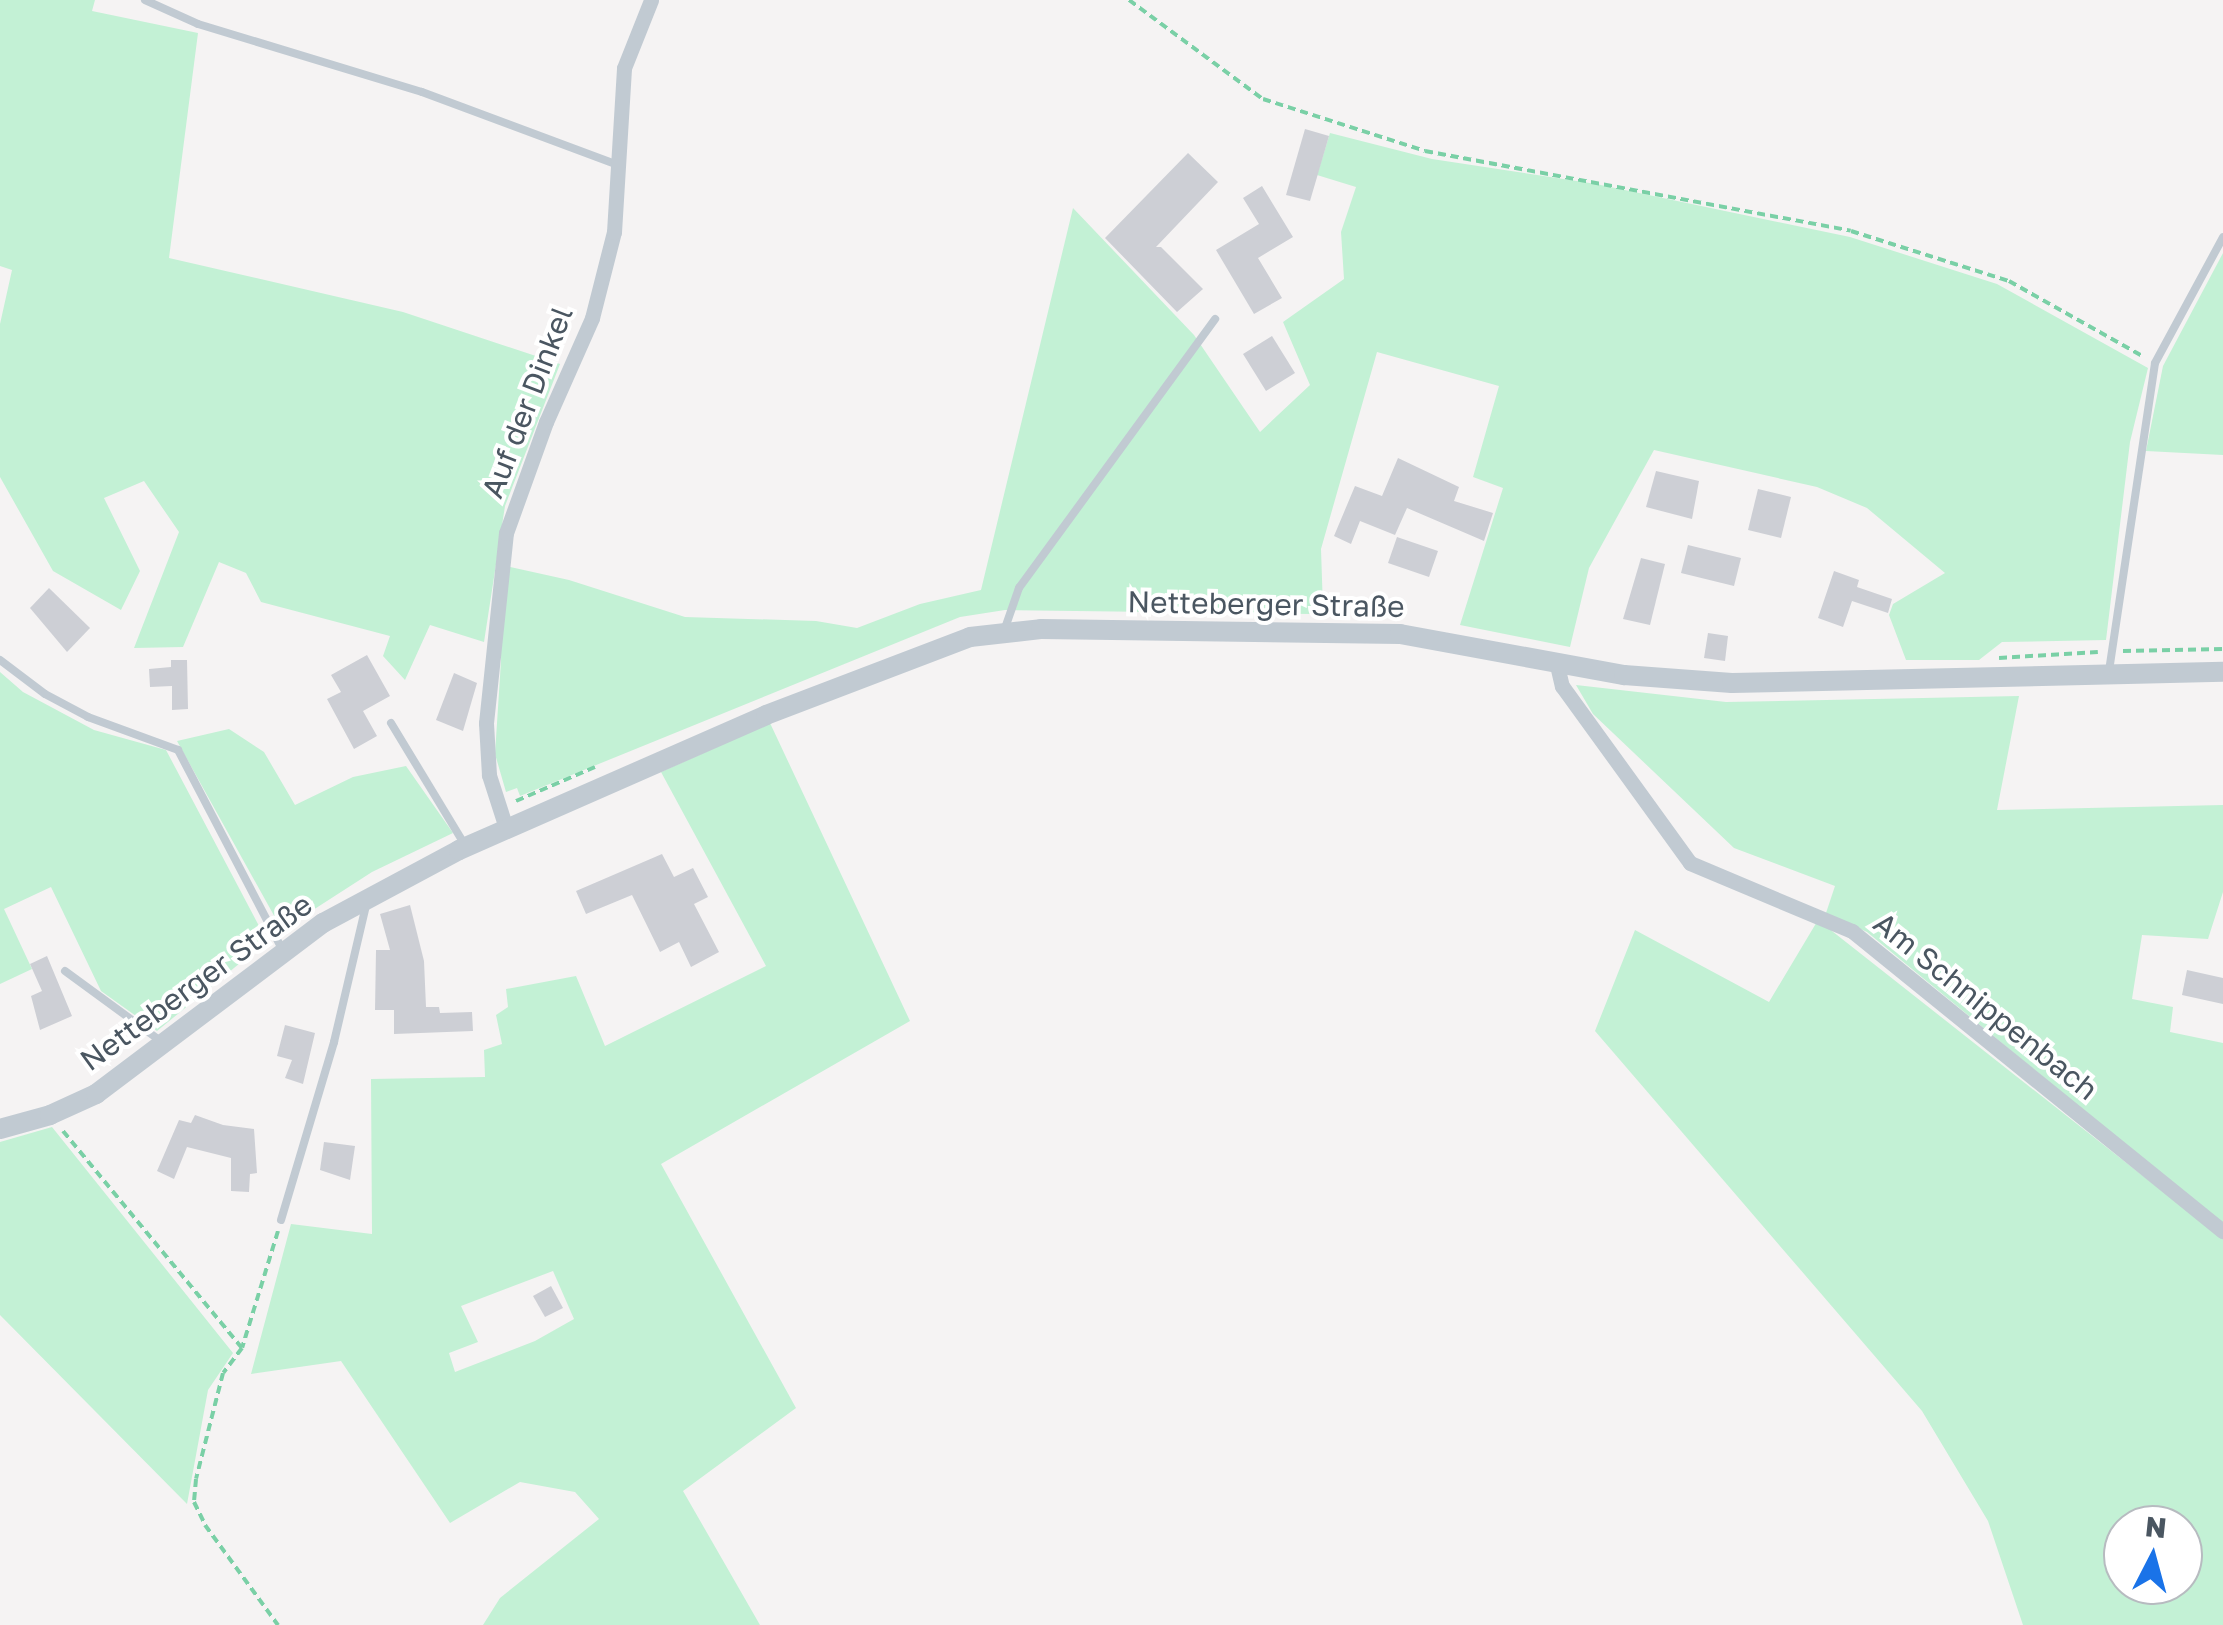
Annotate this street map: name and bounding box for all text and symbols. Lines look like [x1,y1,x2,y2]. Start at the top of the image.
street label: Auf der Dinkel [474,301,580,503]
street label: Netteberger Straße [1127,584,1405,624]
street label: Netteberger Straße [73,886,319,1078]
street label: Am Schnippenbach [1867,905,2105,1107]
north arrow [2103,1505,2203,1605]
text: N [2144,1509,2168,1544]

